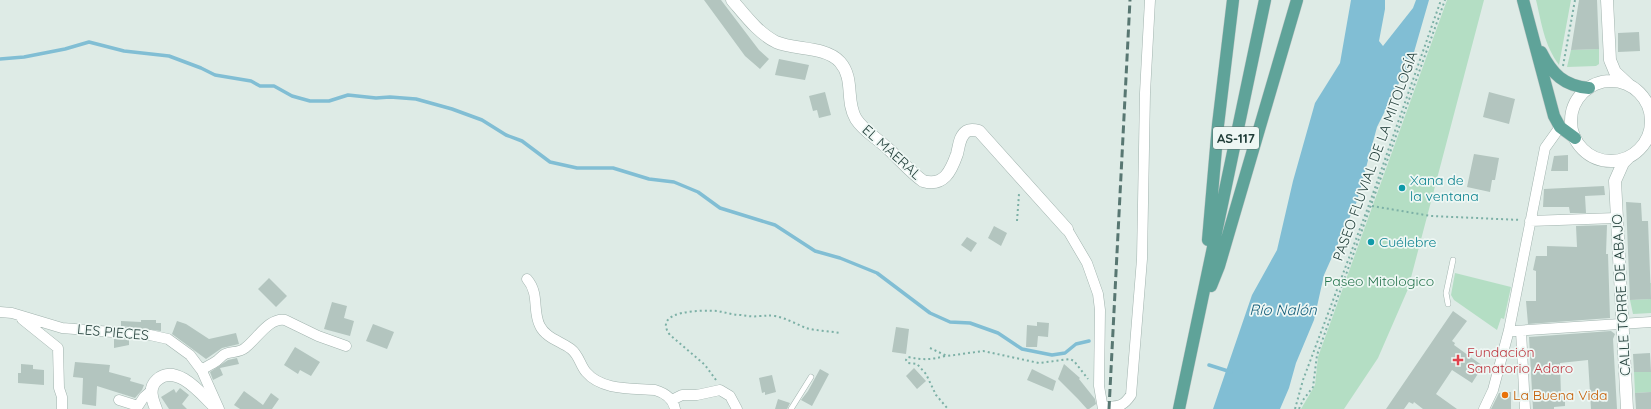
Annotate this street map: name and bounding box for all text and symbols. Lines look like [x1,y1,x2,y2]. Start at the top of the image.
street label: PASEO FLUVIAL DE LA MITOLOGÍA [1329,49,1421,263]
street label: EL MAERAL [859,121,926,184]
road number: AS-117 [1213,127,1259,149]
place label: Xana de la ventana [1410,171,1479,205]
marker: Xana de la ventana [1397,183,1407,193]
street label: CALLE TORRE DE ABAJO [1608,213,1634,376]
place label: Cuélebre [1379,233,1437,251]
marker: Cuélebre [1366,237,1376,247]
park label: Paseo Mitologico [1324,272,1434,290]
water label: Río Nalón [1249,300,1317,319]
street label: LES PIECES [76,320,150,344]
place label: Fundación Sanatorio Adaro [1467,343,1573,377]
marker: Fundación Sanatorio Adaro [1452,354,1464,366]
place label: La Buena Vida [1513,386,1607,404]
marker: La Buena Vida [1500,390,1510,400]

